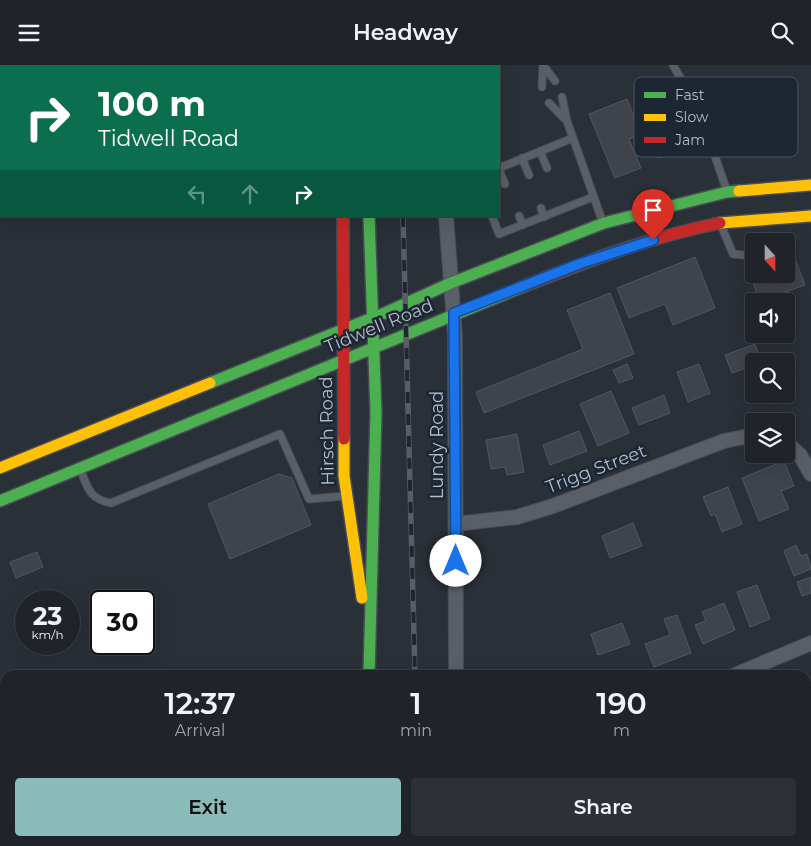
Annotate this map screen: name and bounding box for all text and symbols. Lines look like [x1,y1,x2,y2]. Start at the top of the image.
icon: menu [15,19,43,47]
text: Headway [353,19,458,46]
icon: search [768,19,796,47]
legend [634,77,798,157]
text: 100 m [98,82,206,125]
icon: right [15,85,80,150]
text: Fast [675,86,705,104]
text: Slow [675,108,709,126]
text: Tidwell Road [98,125,239,152]
text: Jam [674,131,705,149]
icon: left [183,180,211,208]
icon: ahead [236,180,264,208]
icon: right [289,180,317,208]
pin [632,189,674,240]
icon: arrive [639,196,667,224]
north arrow [745,233,795,283]
map controls [745,233,795,463]
button: sound [745,293,795,343]
street label: Tidwell Road [321,294,437,358]
button: search [745,353,795,403]
street label: Hirsch Road [315,376,339,486]
street label: Lundy Road [426,391,448,499]
button: layers [745,413,795,463]
street label: Trigg Street [543,440,649,498]
position arrow [429,534,481,586]
speed limit sign: 30 [90,590,155,655]
text: 23 [33,601,62,631]
text: km/h [31,627,64,642]
text: 12:37 [164,685,236,722]
text: 1 [410,685,422,722]
text: 190 [596,685,647,722]
text: Arrival [175,721,225,740]
text: min [400,721,432,740]
text: m [613,721,630,740]
button: Exit [15,778,401,836]
button: Share [411,778,796,836]

